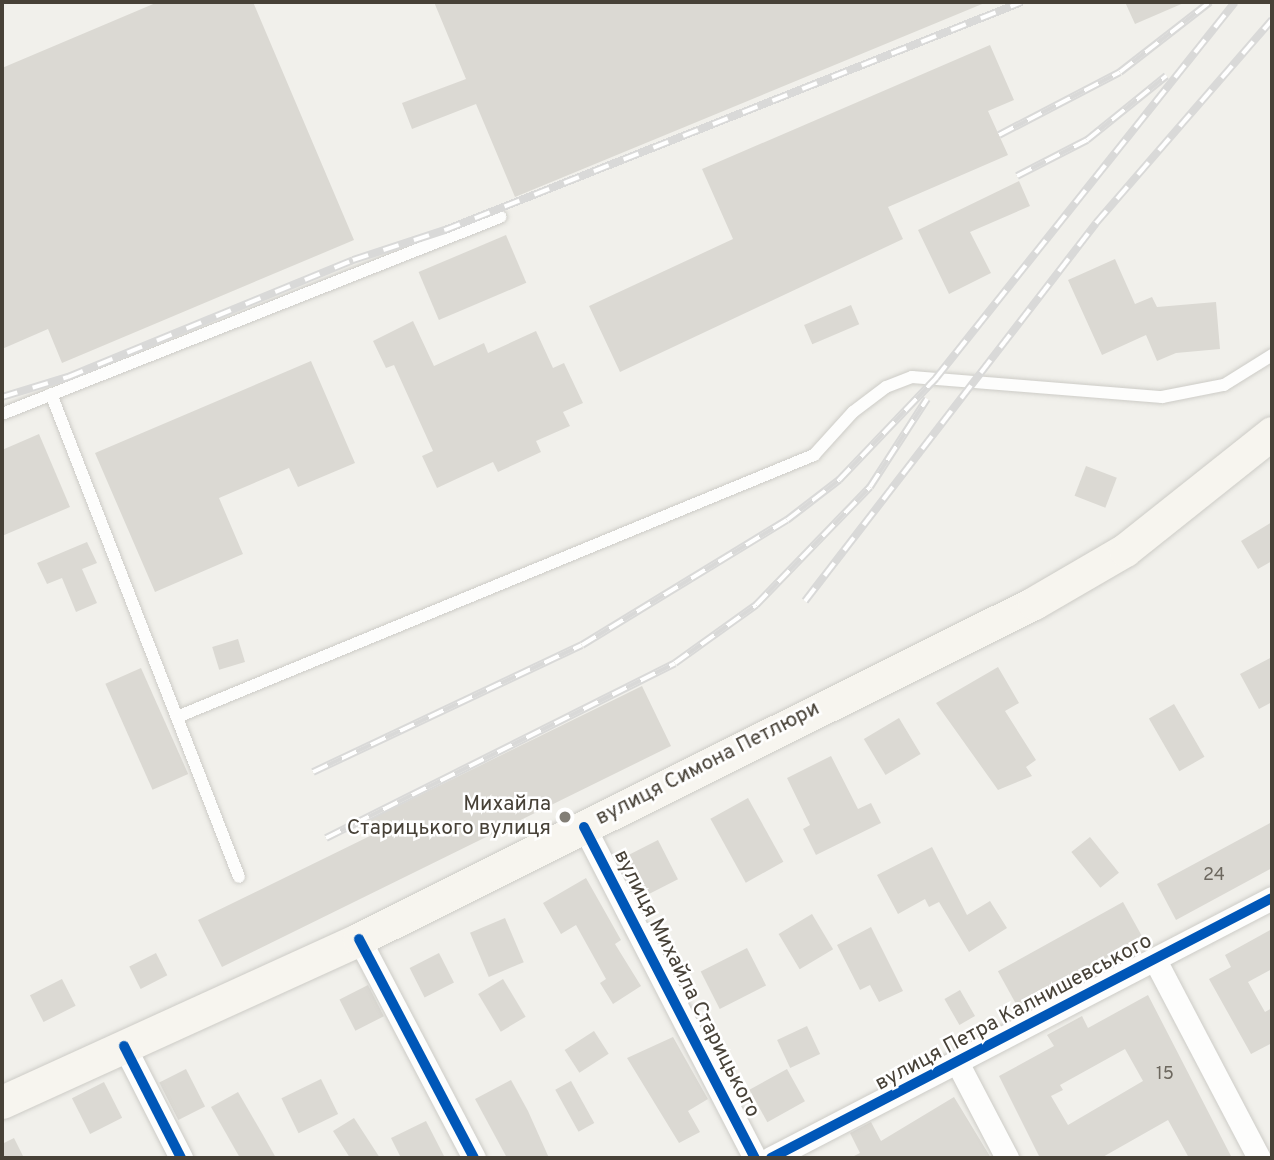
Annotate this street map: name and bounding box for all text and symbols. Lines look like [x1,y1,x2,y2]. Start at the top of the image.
street label: вулиця Симона Петлюри [592,697,824,831]
place label: Михайла Старицького вулиця [347,792,551,842]
marker: Михайла Старицького вулиця [557,809,573,825]
street label: вулиця Михайла Старицького [607,846,765,1122]
house number: 24 [1203,865,1225,887]
street label: вулиця Петра Калнишевського [871,929,1157,1097]
house number: 15 [1156,1064,1174,1086]

